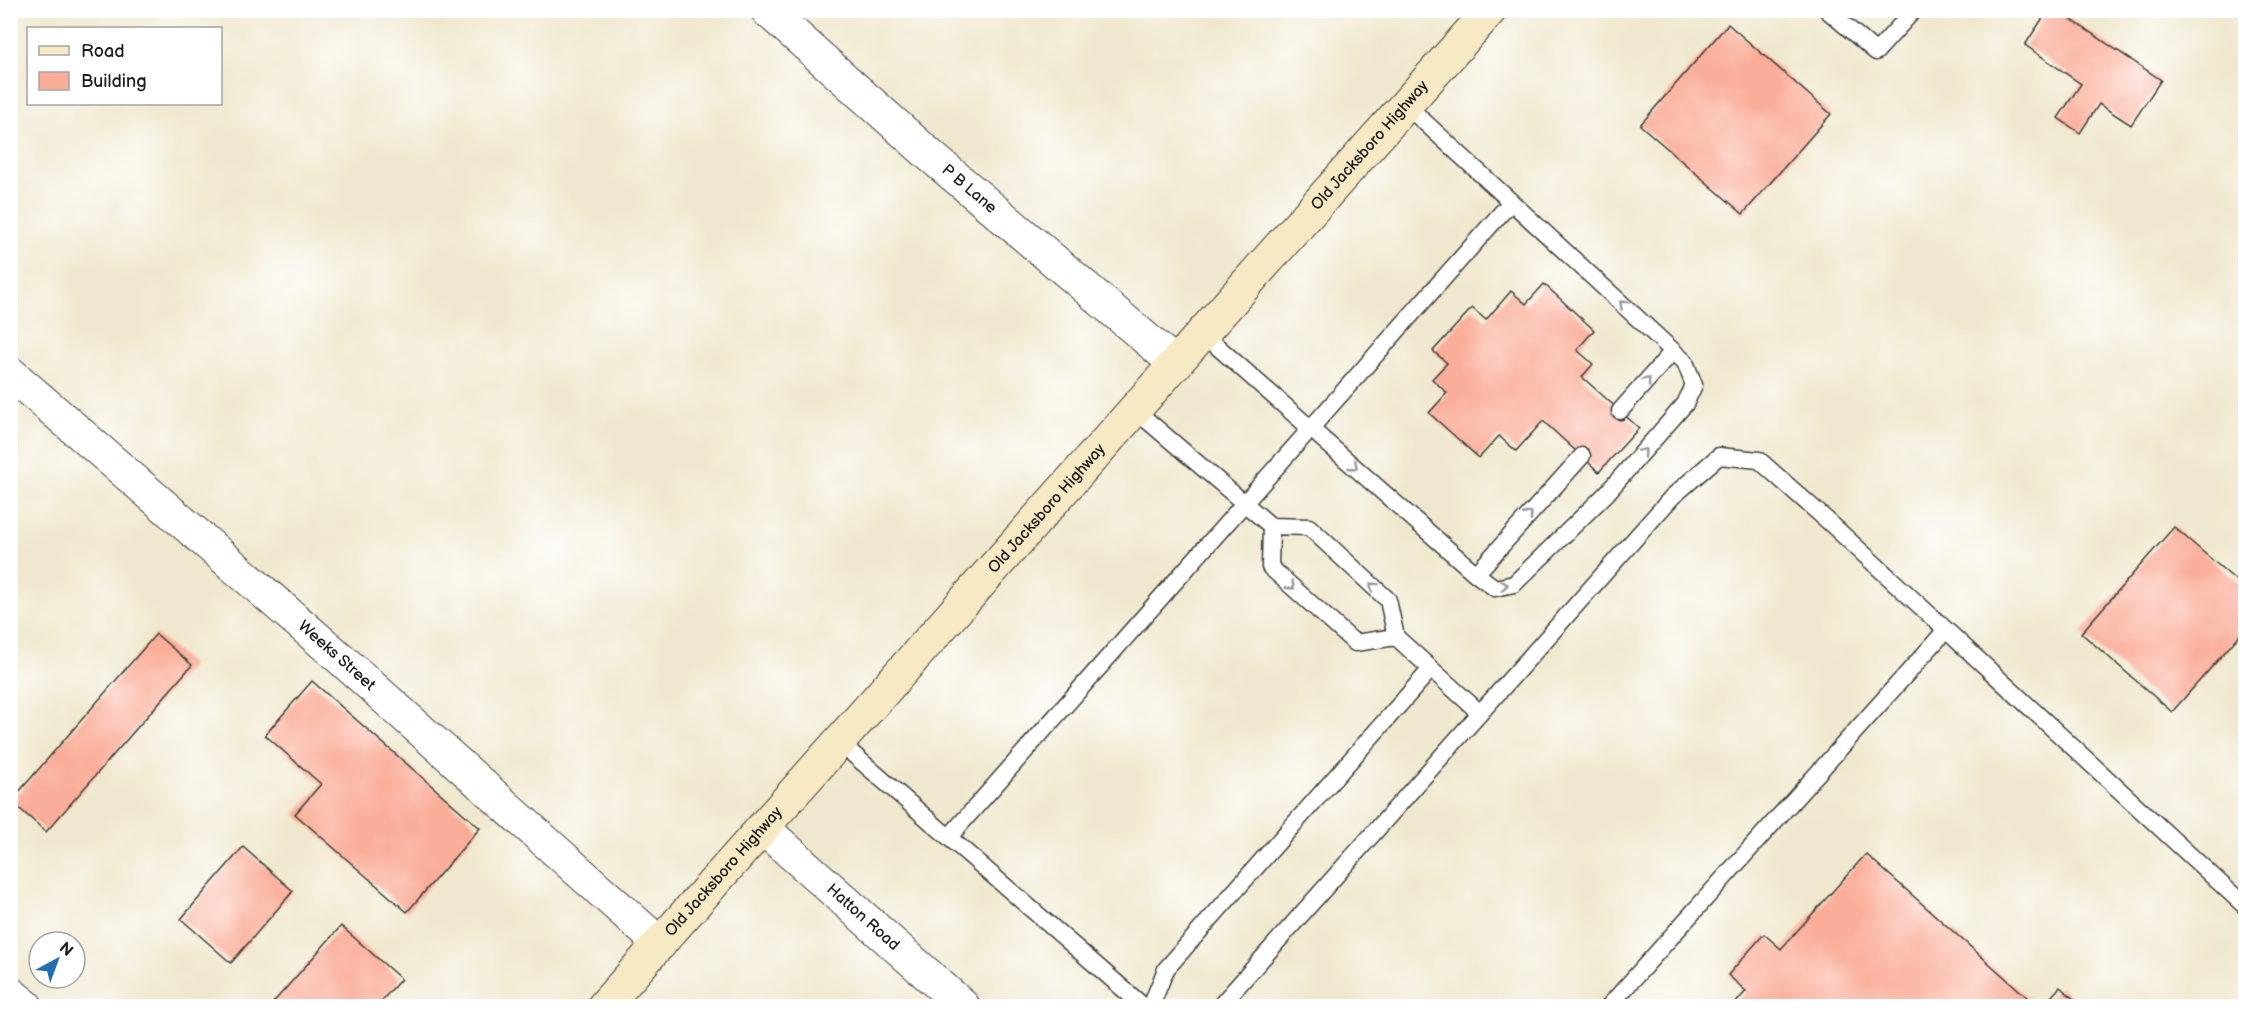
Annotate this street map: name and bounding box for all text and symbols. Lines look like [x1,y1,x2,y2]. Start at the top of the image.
legend [27,27,222,105]
text: Road [81,41,125,62]
text: Building [81,71,147,92]
street label: Old Jacksboro Highway [1307,76,1433,214]
street label: P B Lane [938,160,1001,218]
one-way arrow [1619,301,1630,312]
one-way arrow [1639,377,1650,388]
street label: Old Jacksboro Highway [984,439,1110,577]
one-way arrow [1636,449,1647,459]
one-way arrow [1347,459,1358,470]
one-way arrow [1522,511,1533,522]
one-way arrow [1284,579,1295,590]
one-way arrow [1499,580,1508,592]
one-way arrow [1369,582,1380,593]
street label: Weeks Street [294,617,379,695]
street label: Old Jacksboro Highway [661,802,787,940]
street label: Hatton Road [823,880,904,955]
north arrow [27,930,87,990]
text: N [55,939,77,961]

